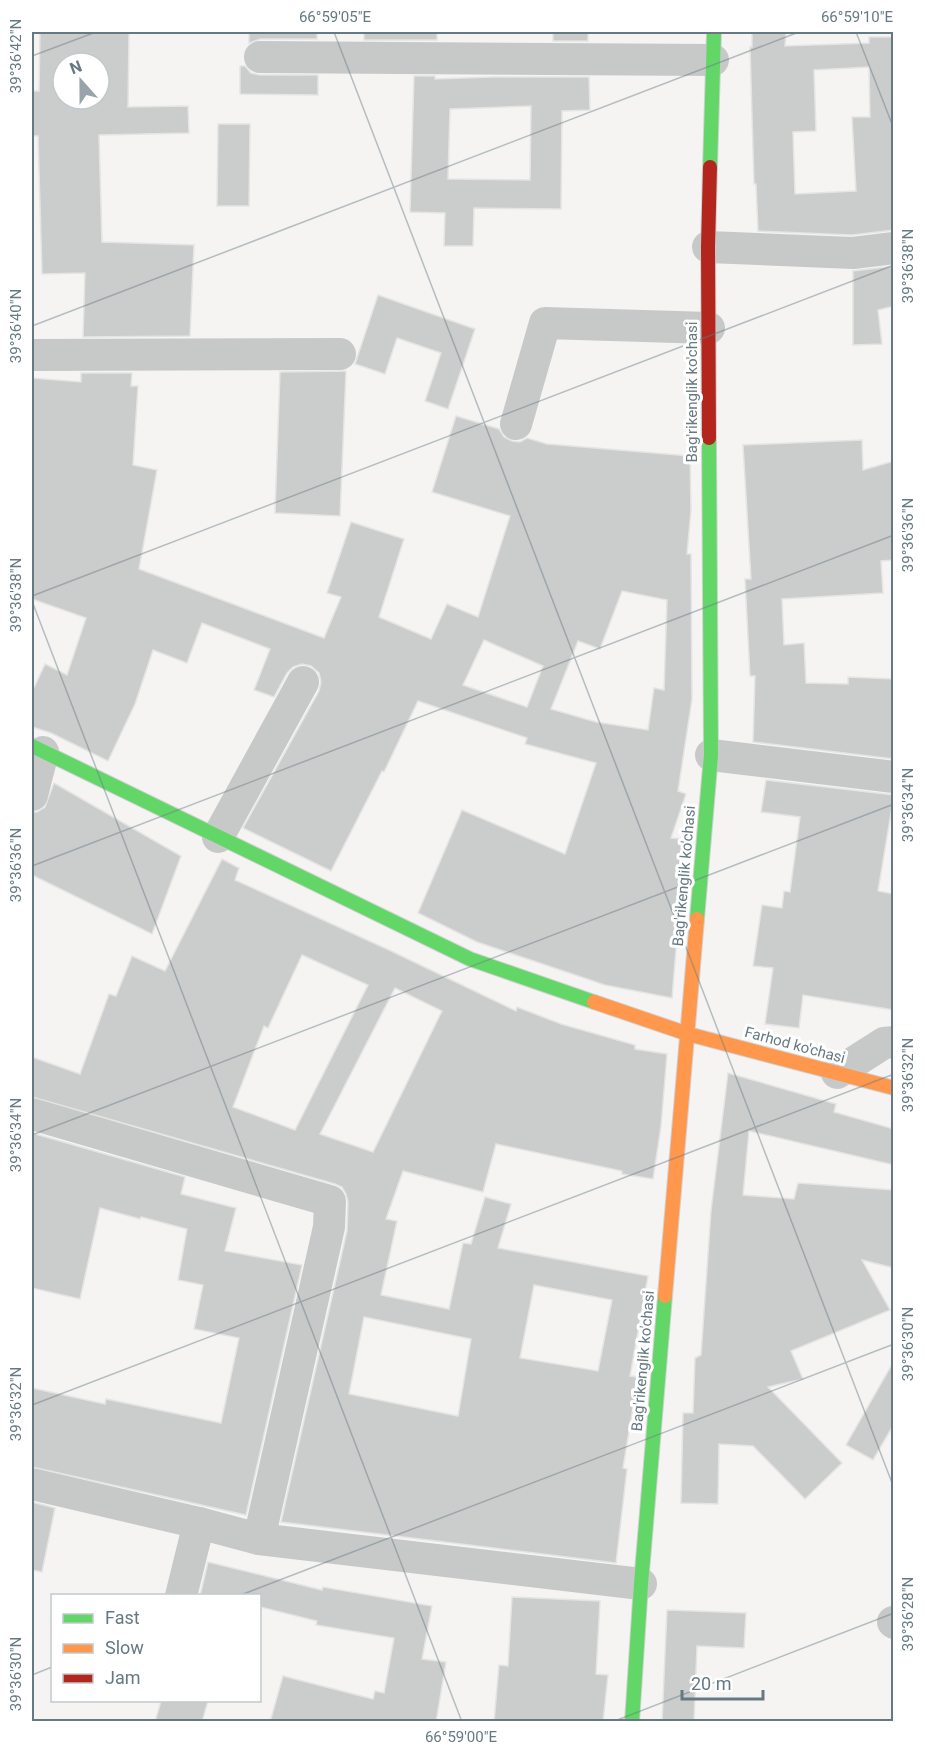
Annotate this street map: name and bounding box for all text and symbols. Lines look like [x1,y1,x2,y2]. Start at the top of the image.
text: 66°59'05"E [299,8,372,26]
text: 66°59'10"E [821,8,894,26]
text: 39°36'42"N [7,19,25,93]
north arrow [51,51,111,111]
text: N [67,57,84,78]
text: 39°36'38"N [899,229,917,303]
text: 39°36'40"N [7,289,25,363]
street label: Bag'rikenglik ko'chasi [683,321,701,463]
text: 39°36'36"N [899,498,917,572]
text: 39°36'38"N [7,558,25,632]
text: 39°36'34"N [899,768,917,842]
street label: Bag'rikenglik ko'chasi [669,805,699,947]
text: 39°36'36"N [7,828,25,902]
street label: Farhod ko'chasi [743,1023,847,1067]
text: 39°36'32"N [899,1038,917,1112]
text: 39°36'34"N [7,1098,25,1172]
street label: Bag'rikenglik ko'chasi [628,1290,658,1432]
text: 39°36'30"N [899,1307,917,1381]
text: 39°36'32"N [7,1367,25,1441]
text: 39°36'28"N [899,1577,917,1651]
legend [51,1594,261,1702]
text: Fast [105,1607,140,1628]
text: 39°36'30"N [7,1637,25,1711]
text: Slow [105,1637,144,1658]
scale bar [682,1663,763,1701]
text: Jam [105,1667,141,1688]
text: 20 m [691,1673,731,1694]
text: 66°59'00"E [425,1728,498,1746]

